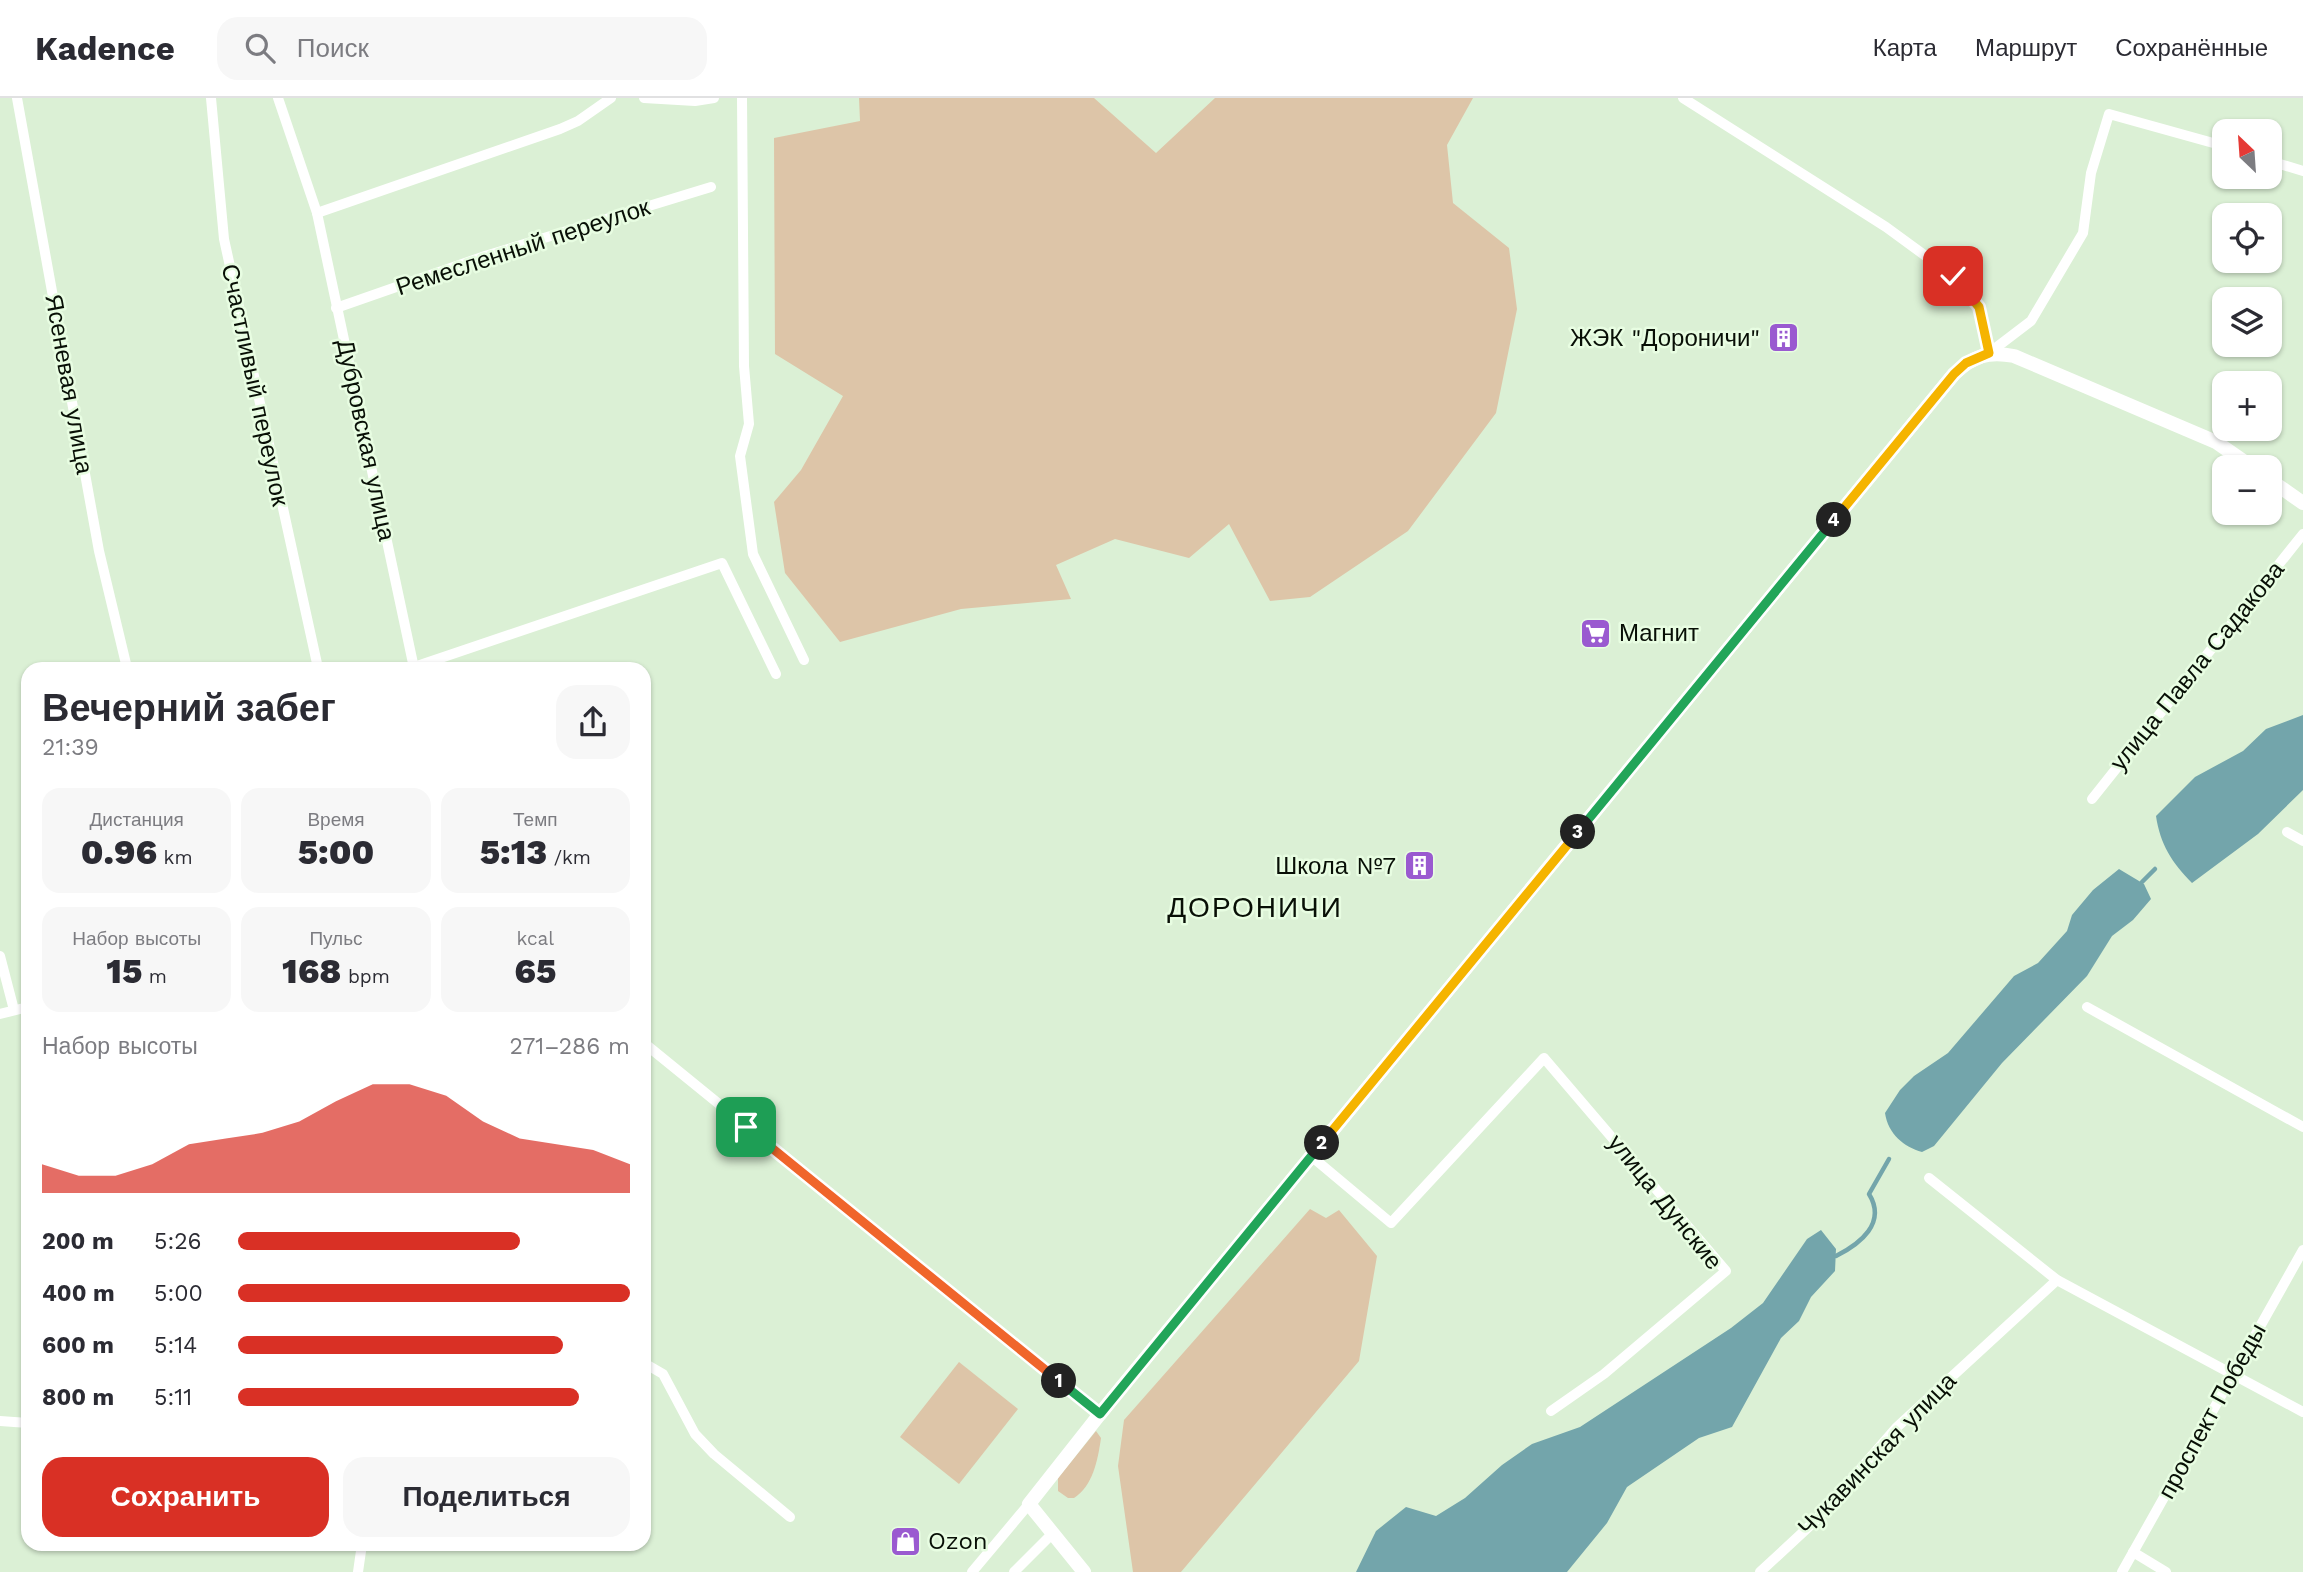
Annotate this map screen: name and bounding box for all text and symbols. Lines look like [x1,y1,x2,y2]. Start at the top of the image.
search box [217,17,707,80]
text: Kadence [35,29,175,68]
icon: search [241,29,279,67]
text: Поиск [297,33,369,63]
text: Карта [1873,34,1937,62]
text: Маршрут [1975,34,2077,62]
text: Сохранённые [2115,34,2268,62]
north arrow [2212,119,2282,189]
map controls [2212,119,2282,525]
street label: Ремесленный переулок [393,193,654,301]
button: locate [2212,203,2282,273]
pin [1923,246,1983,306]
icon: check [1934,257,1972,295]
street label: Счастливый переулок [216,261,294,509]
button: layers [2212,287,2282,357]
street label: Ясеневая улица [39,292,99,477]
building icon: ЖЭК "Дороничи" [1766,321,1800,355]
place label: ЖЭК "Дороничи" [1570,324,1760,352]
street label: Дубровская улица [331,337,401,544]
button: + [2212,371,2282,441]
button: − [2212,455,2282,525]
pin: 4 [1816,502,1852,538]
text: 4 [1827,508,1840,531]
street label: улица Павла Садакова [2104,555,2290,776]
supermarket icon: Магнит [1579,616,1613,650]
place label: Магнит [1619,619,1699,647]
button: share [556,685,630,759]
text: Вечерний забег [42,686,336,730]
text: 21:39 [42,734,99,761]
text: Дистанция [90,808,184,831]
text: Время [307,808,365,831]
text: Темп [513,808,558,831]
pin: 3 [1560,814,1596,850]
text: 3 [1572,820,1583,843]
text: 0.96 [81,831,157,873]
text: 5:00 [298,831,374,873]
text: 5:13 [480,831,547,873]
text: km [157,846,193,869]
text: /km [547,846,591,869]
building icon: Школа №7 [1402,849,1436,883]
place label: Школа №7 [1275,852,1396,880]
district label: ДОРОНИЧИ [1167,891,1343,924]
text: Набор высоты [72,927,201,950]
text: Пульс [309,927,363,950]
text: kcal [517,927,554,950]
text: 15 [106,950,142,992]
text: 168 [282,950,341,992]
text: 65 [514,950,556,992]
text: m [142,965,167,988]
text: bpm [341,965,390,988]
text: Набор высоты [42,1033,198,1060]
text: 271–286 m [510,1033,630,1060]
pin [716,1097,776,1157]
icon: arrive [727,1108,765,1146]
pin: 2 [1304,1126,1340,1160]
street label: улица Дунские [1602,1129,1728,1275]
text: 2 [1316,1131,1327,1154]
text: 200 m [42,1228,114,1255]
text: 5:26 [154,1228,202,1255]
text: 400 m [42,1280,115,1307]
text: 5:00 [154,1280,203,1307]
street label: проспект Победы [2152,1318,2272,1504]
text: 600 m [42,1332,114,1359]
text: 5:14 [154,1332,197,1359]
pin: 1 [1042,1364,1076,1398]
street label: Чукавинская улица [1792,1366,1962,1541]
text: 1 [1054,1369,1063,1392]
text: 800 m [42,1384,114,1411]
text: 5:11 [154,1384,192,1411]
button: Сохранить [42,1457,329,1537]
button: Поделиться [343,1457,630,1537]
shop icon: Ozon [888,1524,922,1558]
place label: Ozon [928,1527,988,1555]

